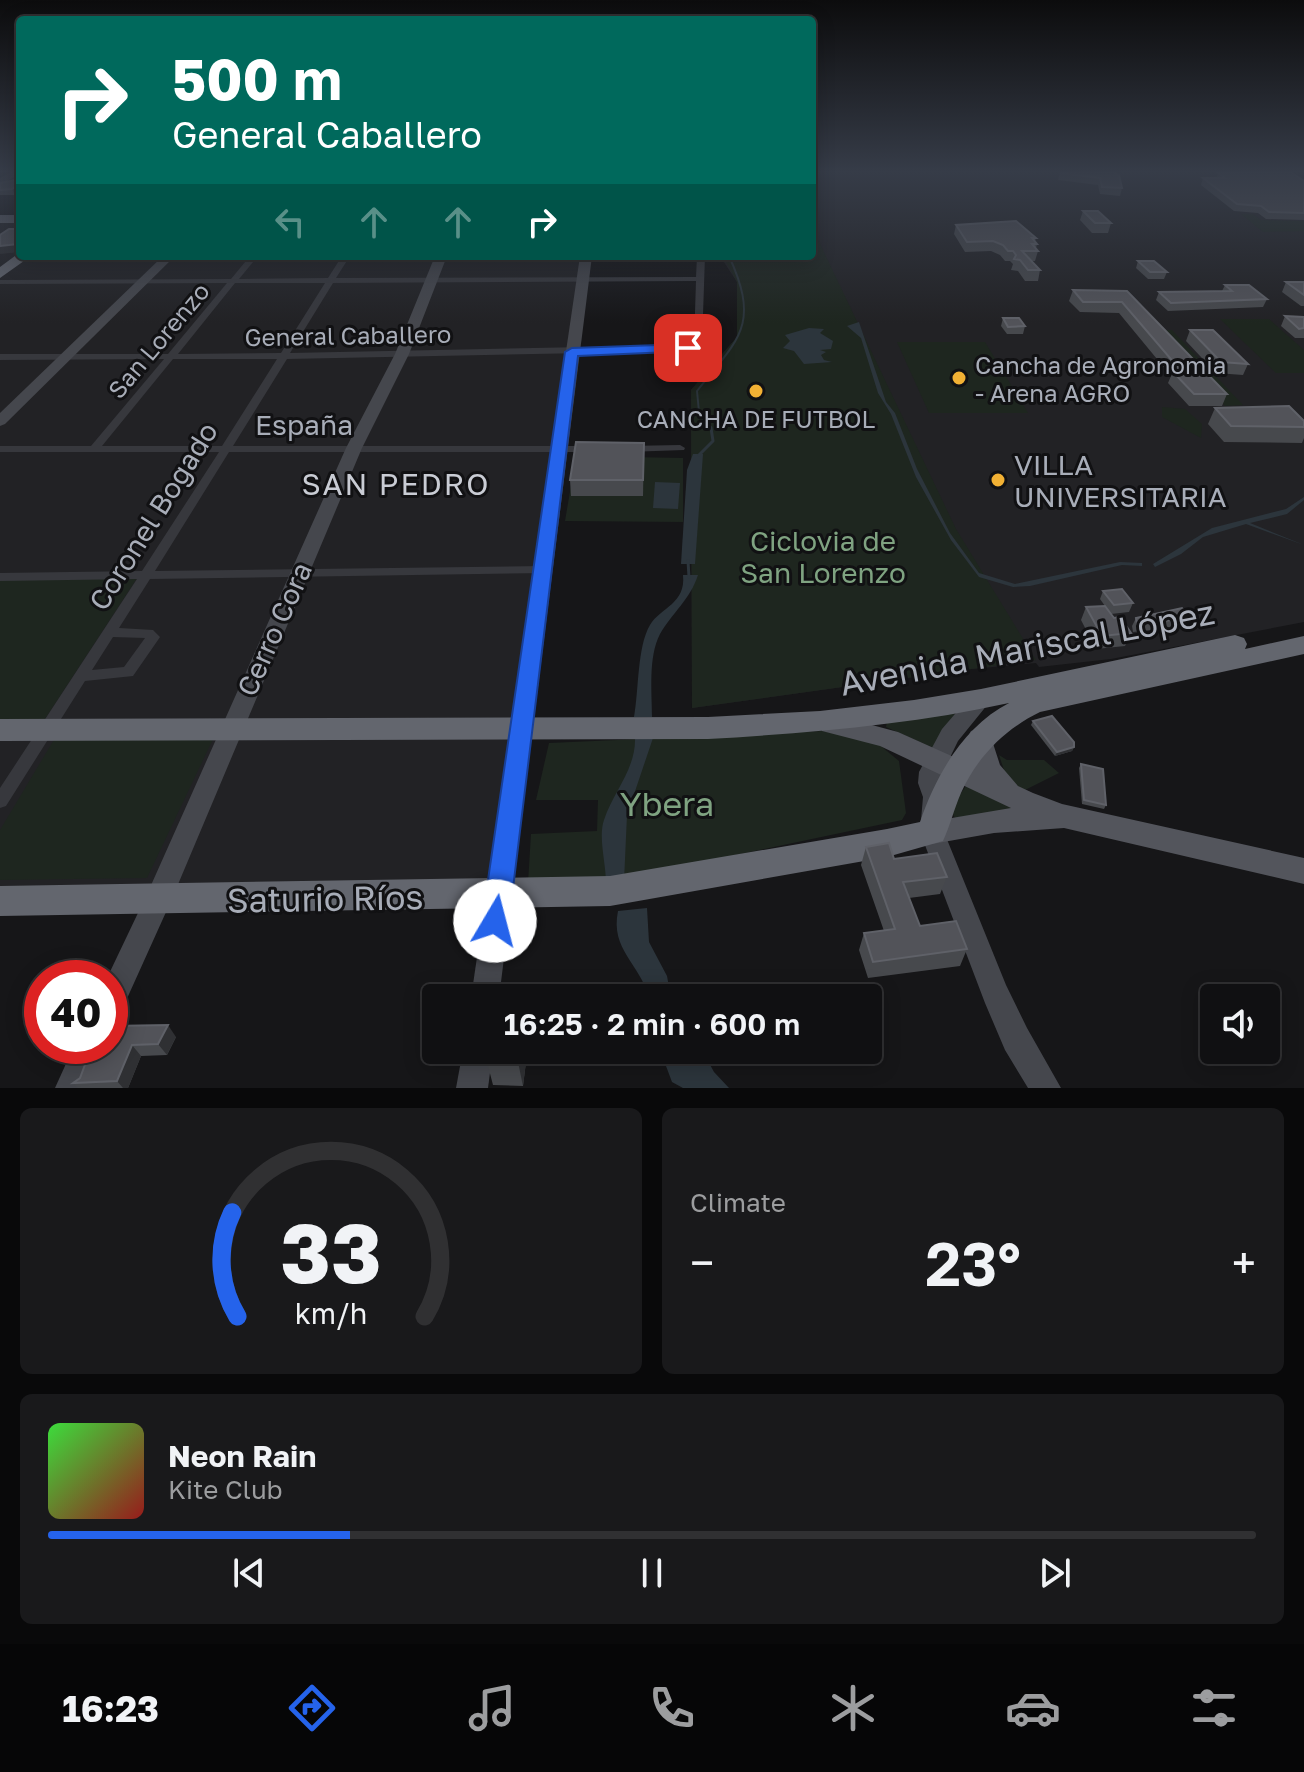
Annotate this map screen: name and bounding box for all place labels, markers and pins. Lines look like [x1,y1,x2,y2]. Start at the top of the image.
pin [654,314,722,382]
place label: Cancha de Agronomia - Arena AGRO [975,350,1226,407]
marker: Cancha de Agronomia - Arena AGRO [950,369,968,387]
marker: CANCHA DE FUTBOL [747,382,765,400]
place label: CANCHA DE FUTBOL [637,404,875,433]
place label: VILLA UNIVERSITARIA [1014,448,1227,513]
marker: VILLA UNIVERSITARIA [989,471,1007,489]

